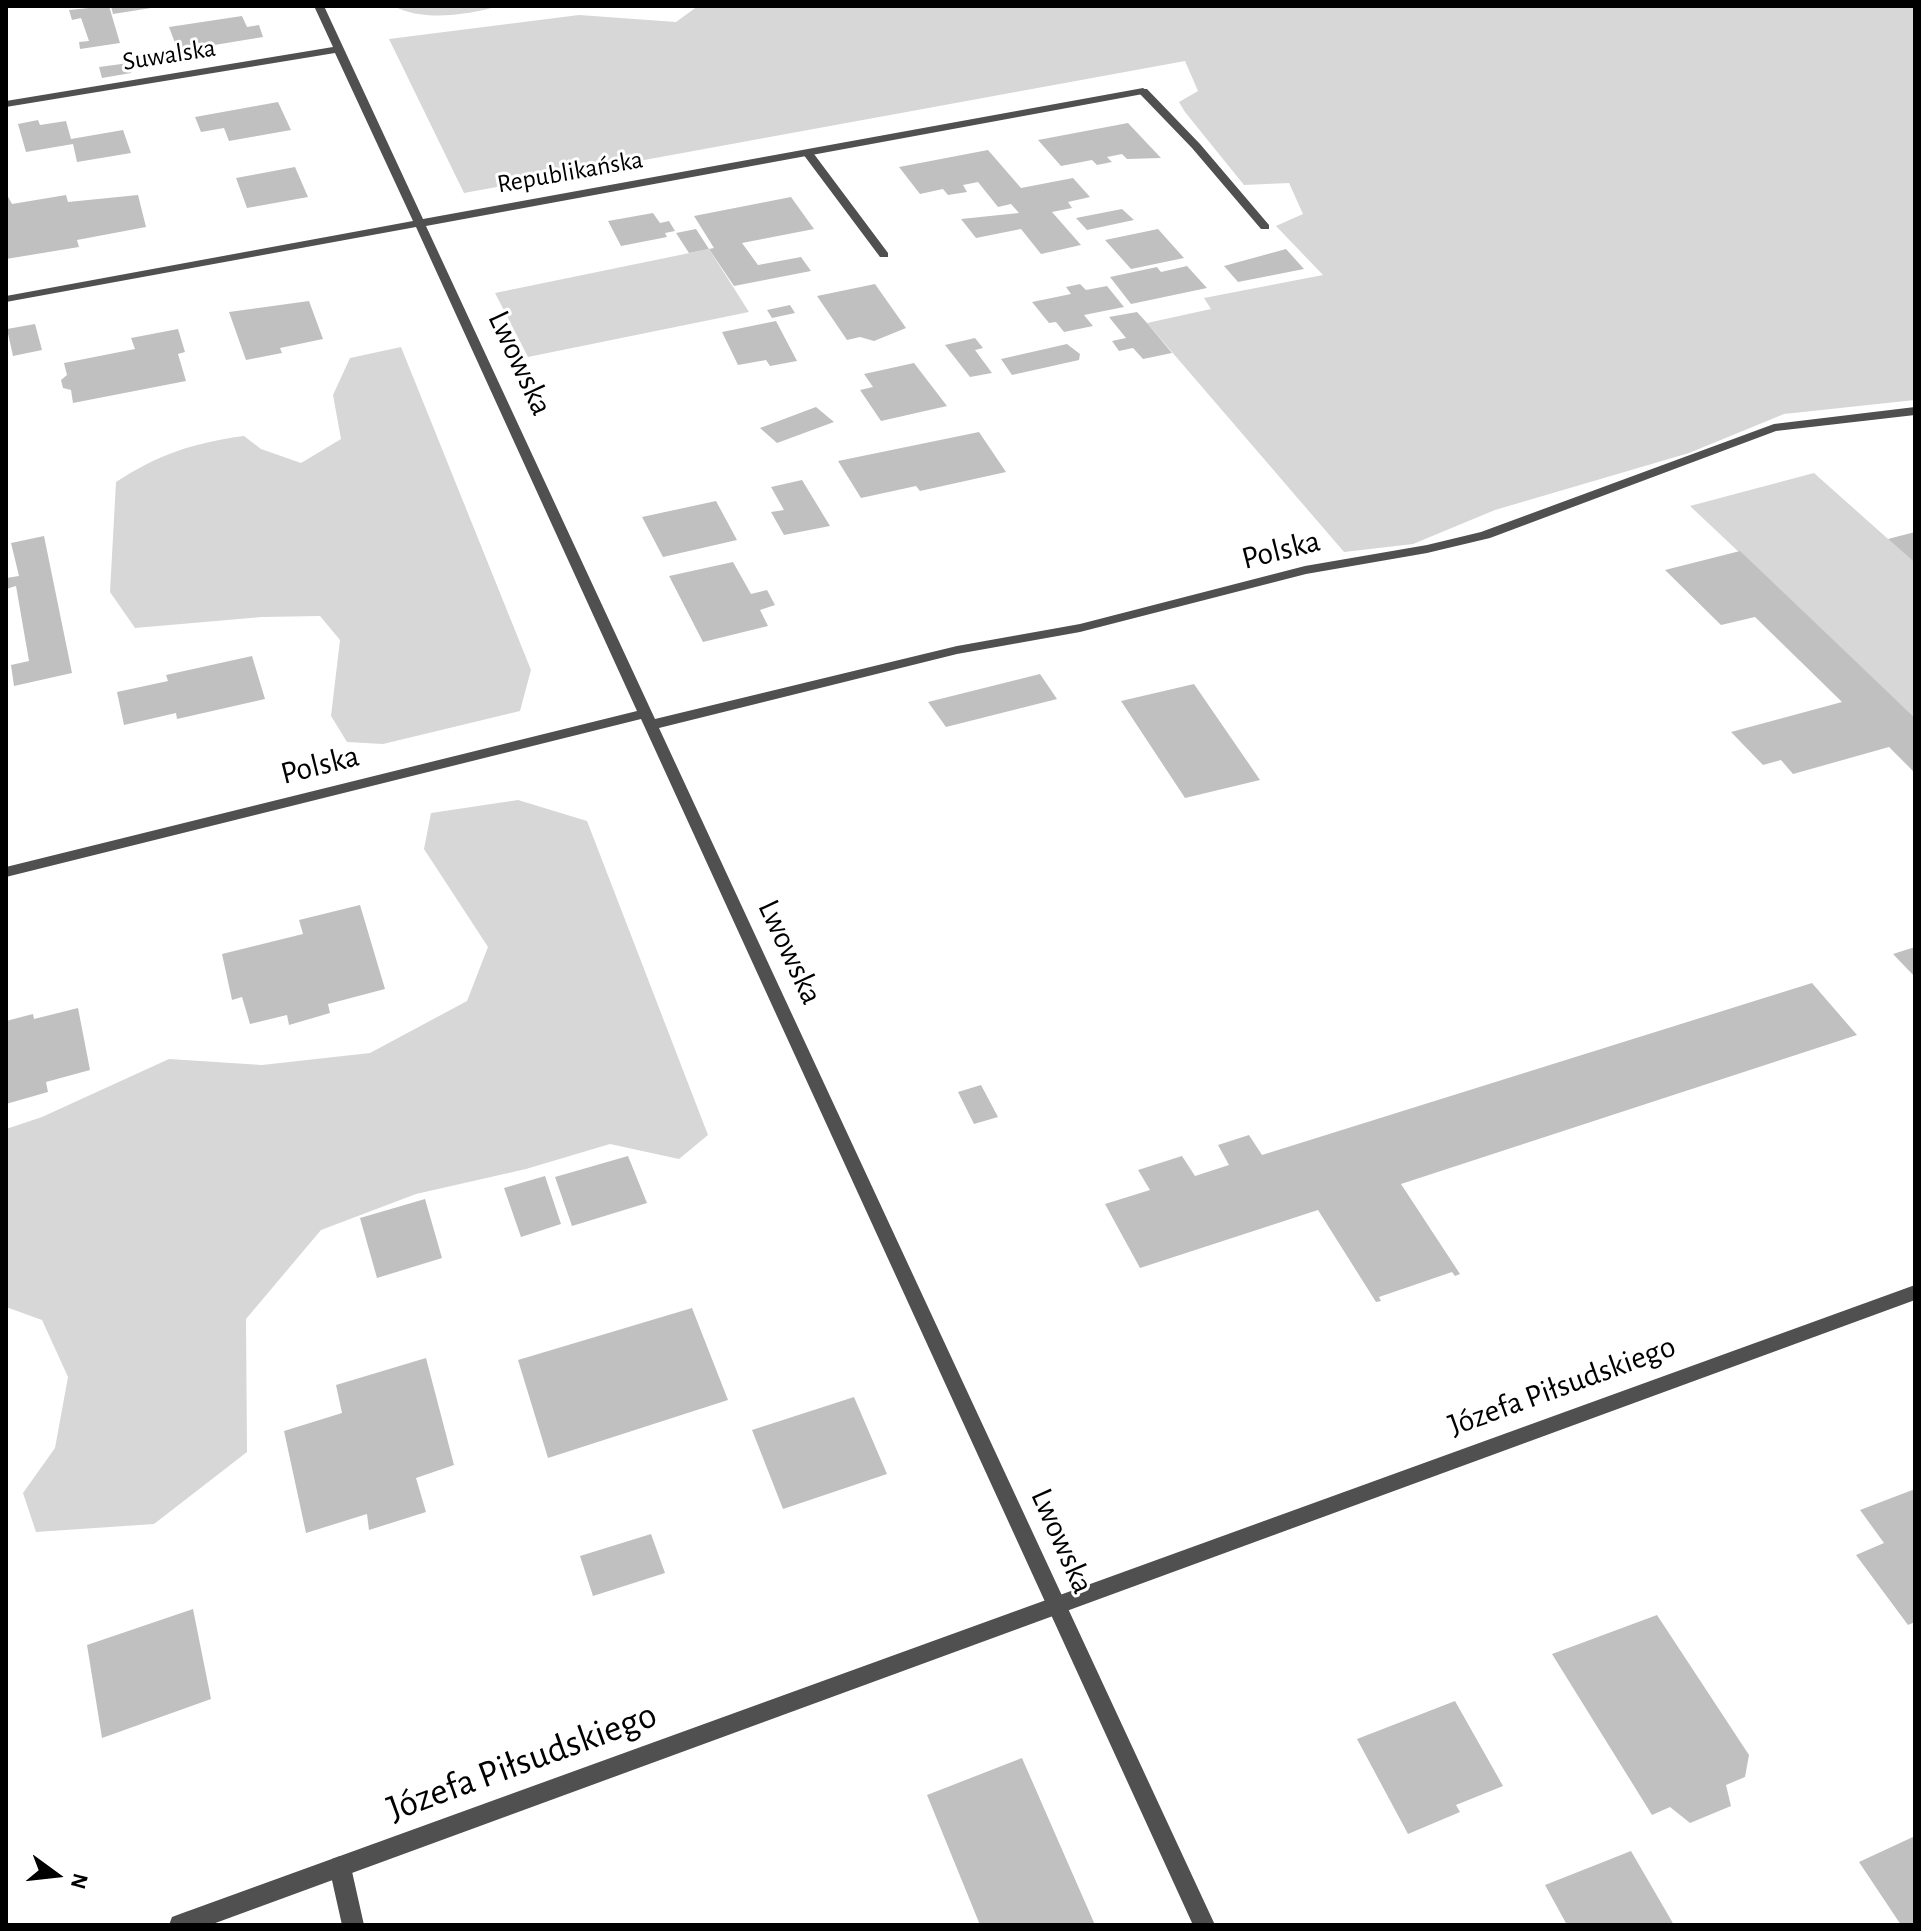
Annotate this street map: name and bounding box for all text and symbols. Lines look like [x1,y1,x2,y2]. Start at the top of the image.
street label: Suwalska [120,32,218,78]
street label: Republikańska [495,144,645,200]
street label: Lwowska [479,305,561,421]
street label: Polska [1238,522,1324,578]
street label: Polska [277,737,363,793]
street label: Lwowska [749,894,831,1010]
street label: Józefa Piłsudskiego [1443,1327,1681,1445]
street label: Lwowska [1022,1482,1102,1600]
street label: Józefa Piłsudskiego [381,1692,663,1832]
north arrow [16,1835,96,1915]
text: N [67,1871,92,1891]

